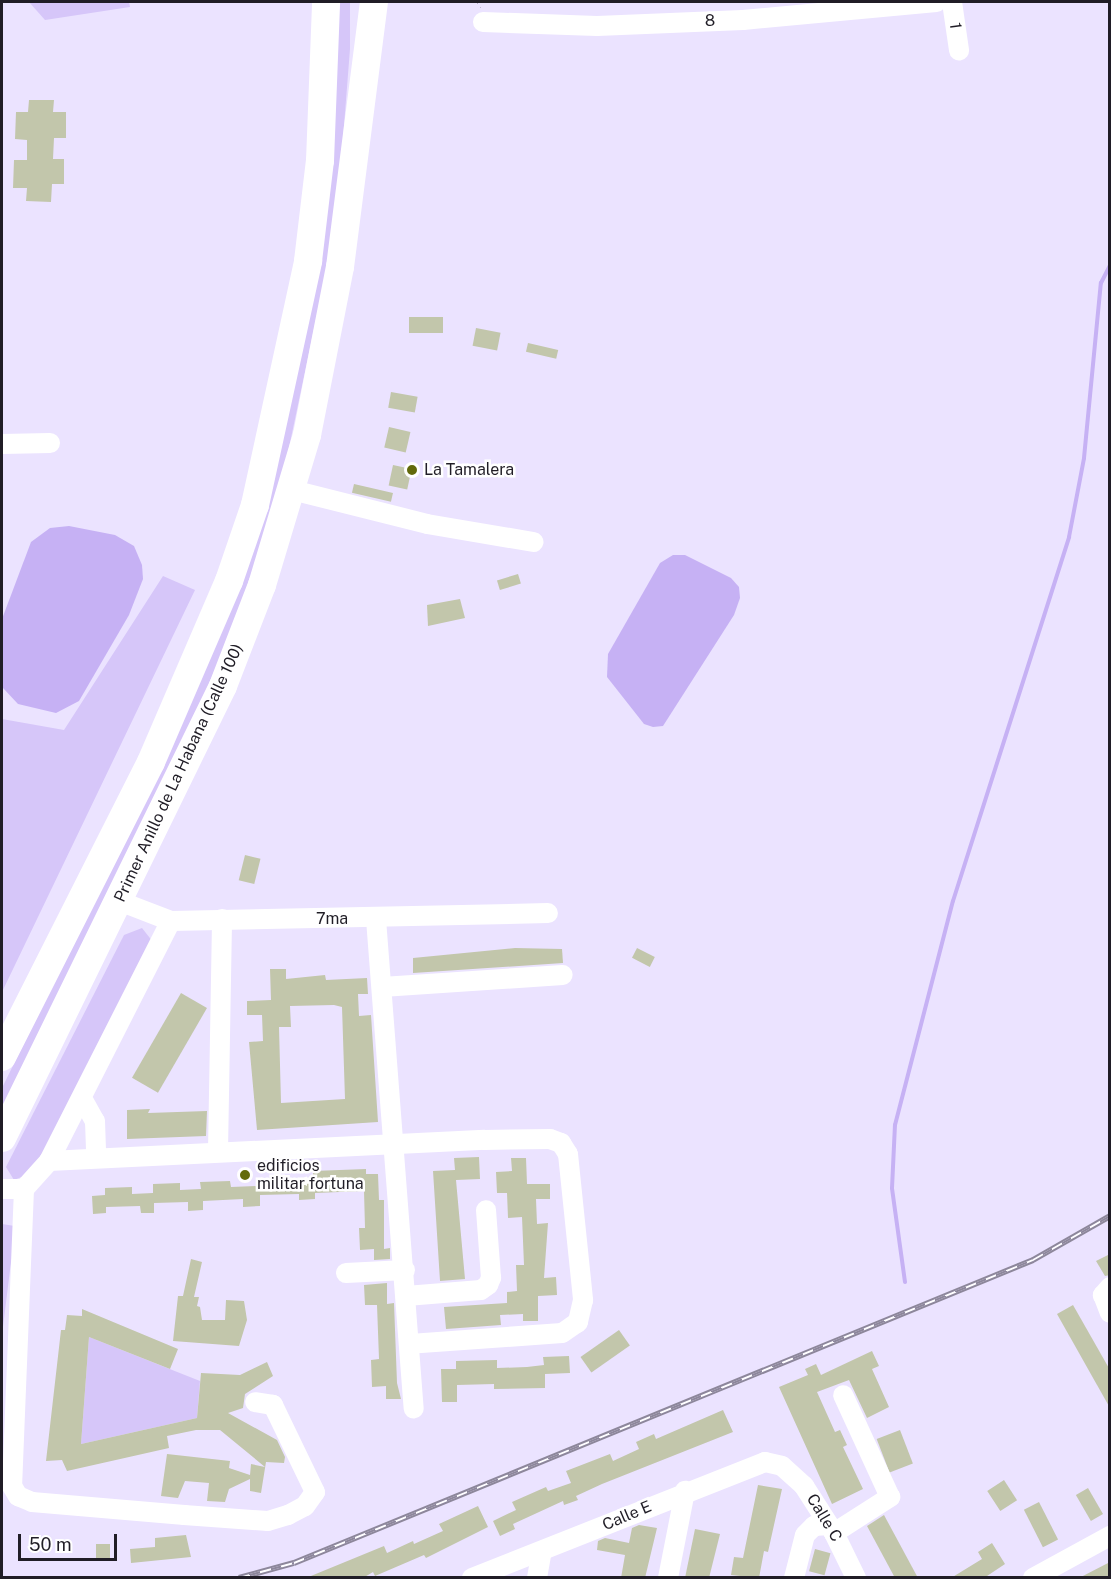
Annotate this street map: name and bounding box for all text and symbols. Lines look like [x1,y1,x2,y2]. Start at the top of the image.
street label: 8 [704,11,716,31]
street label: 1 [945,22,965,30]
place label: La Tamalera [424,460,514,480]
marker: La Tamalera [405,463,419,477]
street label: Primer Anillo de La Habana (Calle 100) [110,641,248,905]
street label: 7ma [316,909,348,929]
place label: edificios militar fortuna [257,1156,364,1194]
marker: edificios militar fortuna [238,1168,252,1182]
street label: Calle C [802,1490,846,1546]
street label: Calle E [599,1497,655,1535]
scale bar [21,1522,120,1560]
text: 50 m [29,1534,72,1555]

